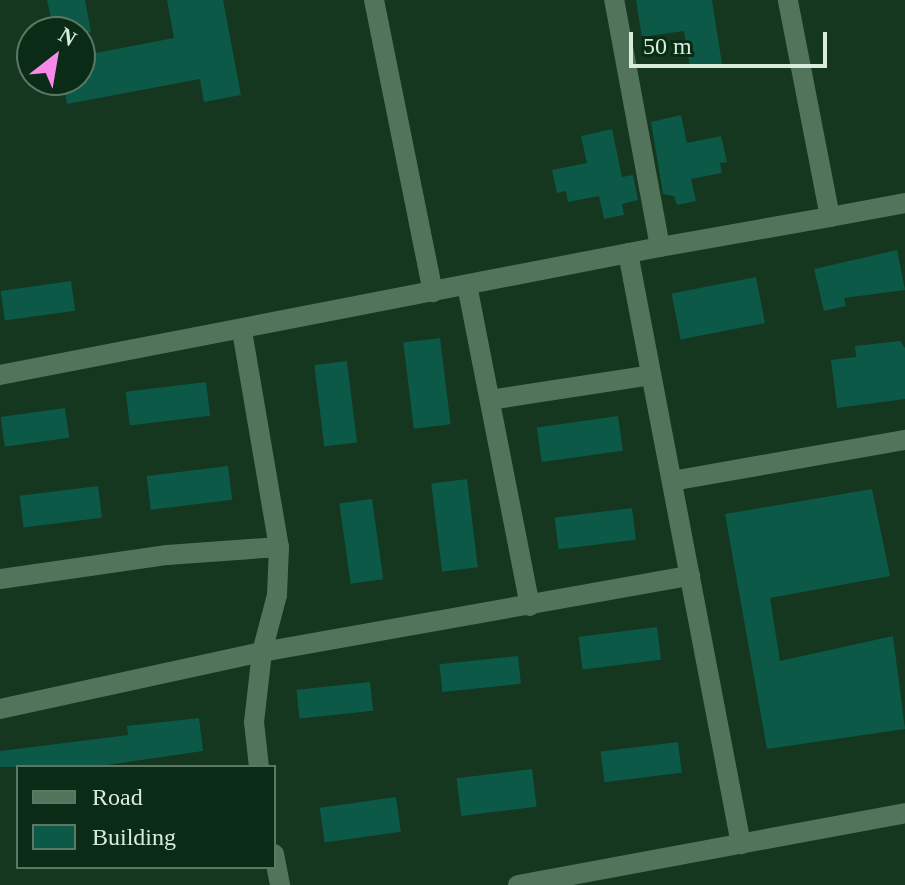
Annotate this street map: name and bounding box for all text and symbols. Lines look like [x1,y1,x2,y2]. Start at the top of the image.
north arrow [16,16,96,96]
scale bar [633,16,831,66]
text: N [54,22,81,52]
text: 50 m [643,33,692,59]
legend [16,765,276,869]
text: Road [92,784,143,810]
text: Building [92,824,176,850]

